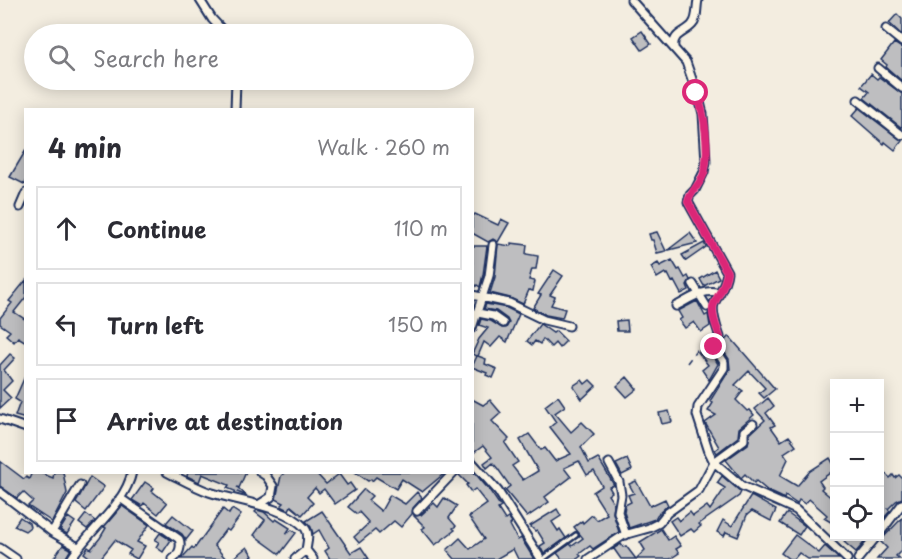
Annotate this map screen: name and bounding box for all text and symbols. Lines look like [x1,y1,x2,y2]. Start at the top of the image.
search box [24,24,474,90]
icon: search [45,41,78,74]
text: Search here [93,41,219,74]
route start [682,79,708,105]
text: 4 min [48,128,122,167]
text: Walk · 260 m [317,132,450,162]
icon: ahead [50,212,83,245]
text: Continue [107,212,206,245]
text: 110 m [394,213,448,243]
icon: left [50,308,83,341]
text: Turn left [107,308,204,341]
text: 150 m [388,309,448,339]
route end [700,333,726,359]
map controls [830,379,884,541]
button: + [830,379,884,433]
icon: arrive [50,404,83,437]
text: Arrive at destination [107,404,343,437]
button: − [830,433,884,487]
button: locate [830,487,884,541]

